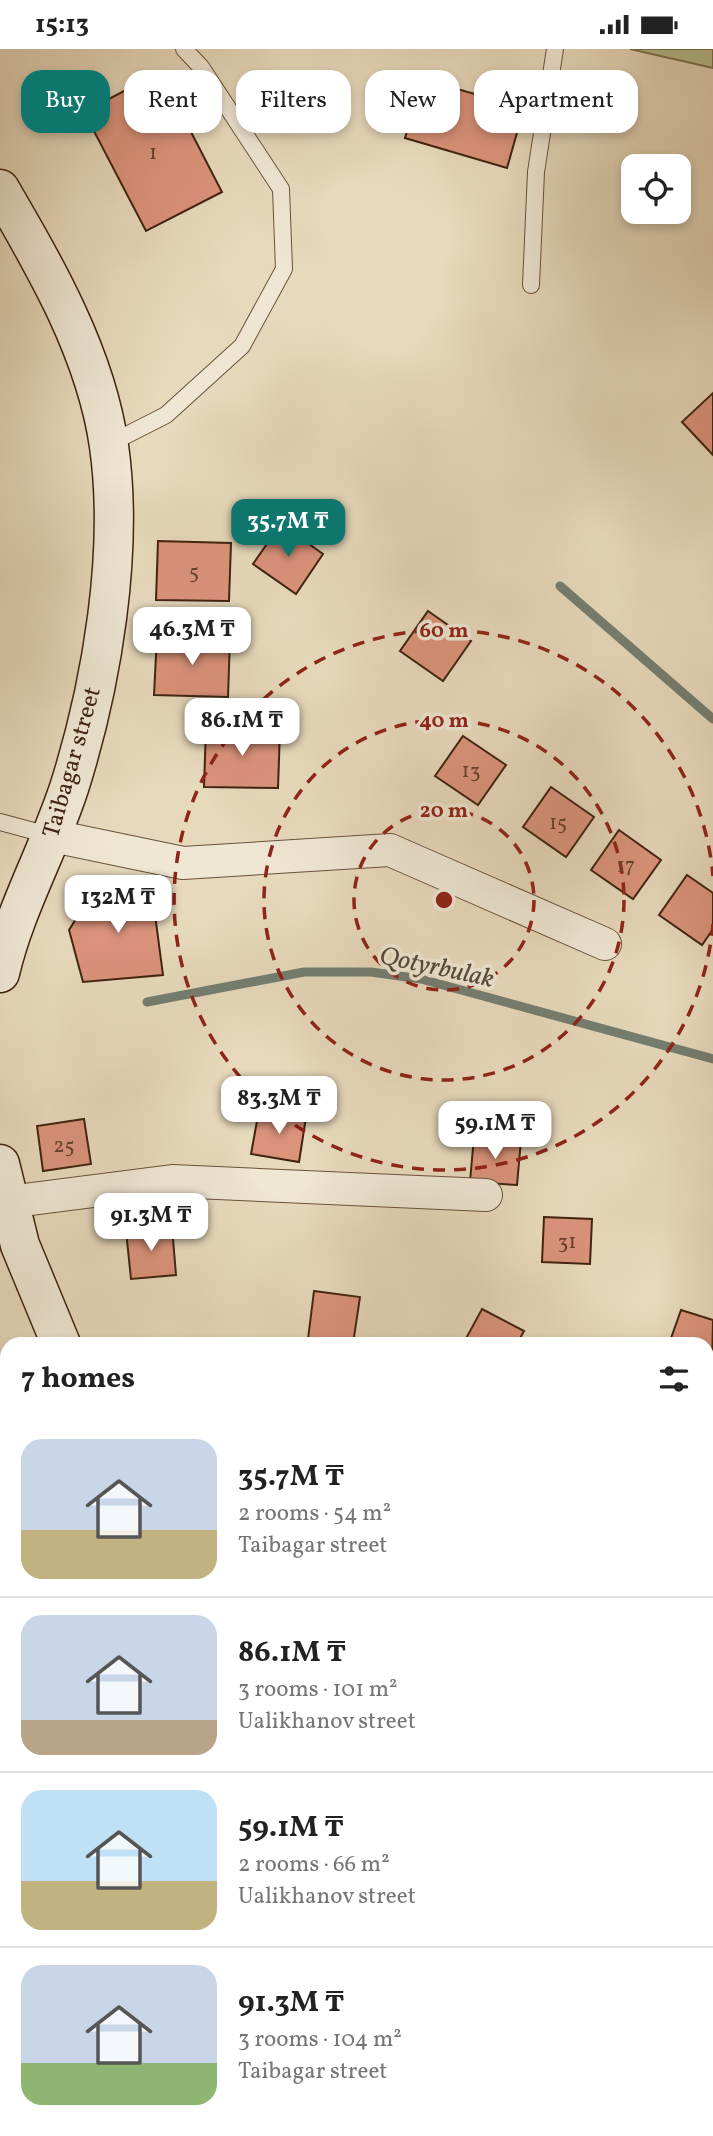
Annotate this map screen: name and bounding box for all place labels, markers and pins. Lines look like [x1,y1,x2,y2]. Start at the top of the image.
pin: 35.7M ₸ [223,499,353,559]
pin: 46.3M ₸ [127,607,257,667]
pin: 86.1M ₸ [177,699,307,758]
pin: 132M ₸ [61,875,175,935]
centre of rings [432,888,456,912]
pin: 83.3M ₸ [214,1077,344,1136]
pin: 59.1M ₸ [430,1101,560,1161]
pin: 91.3M ₸ [86,1193,216,1253]

